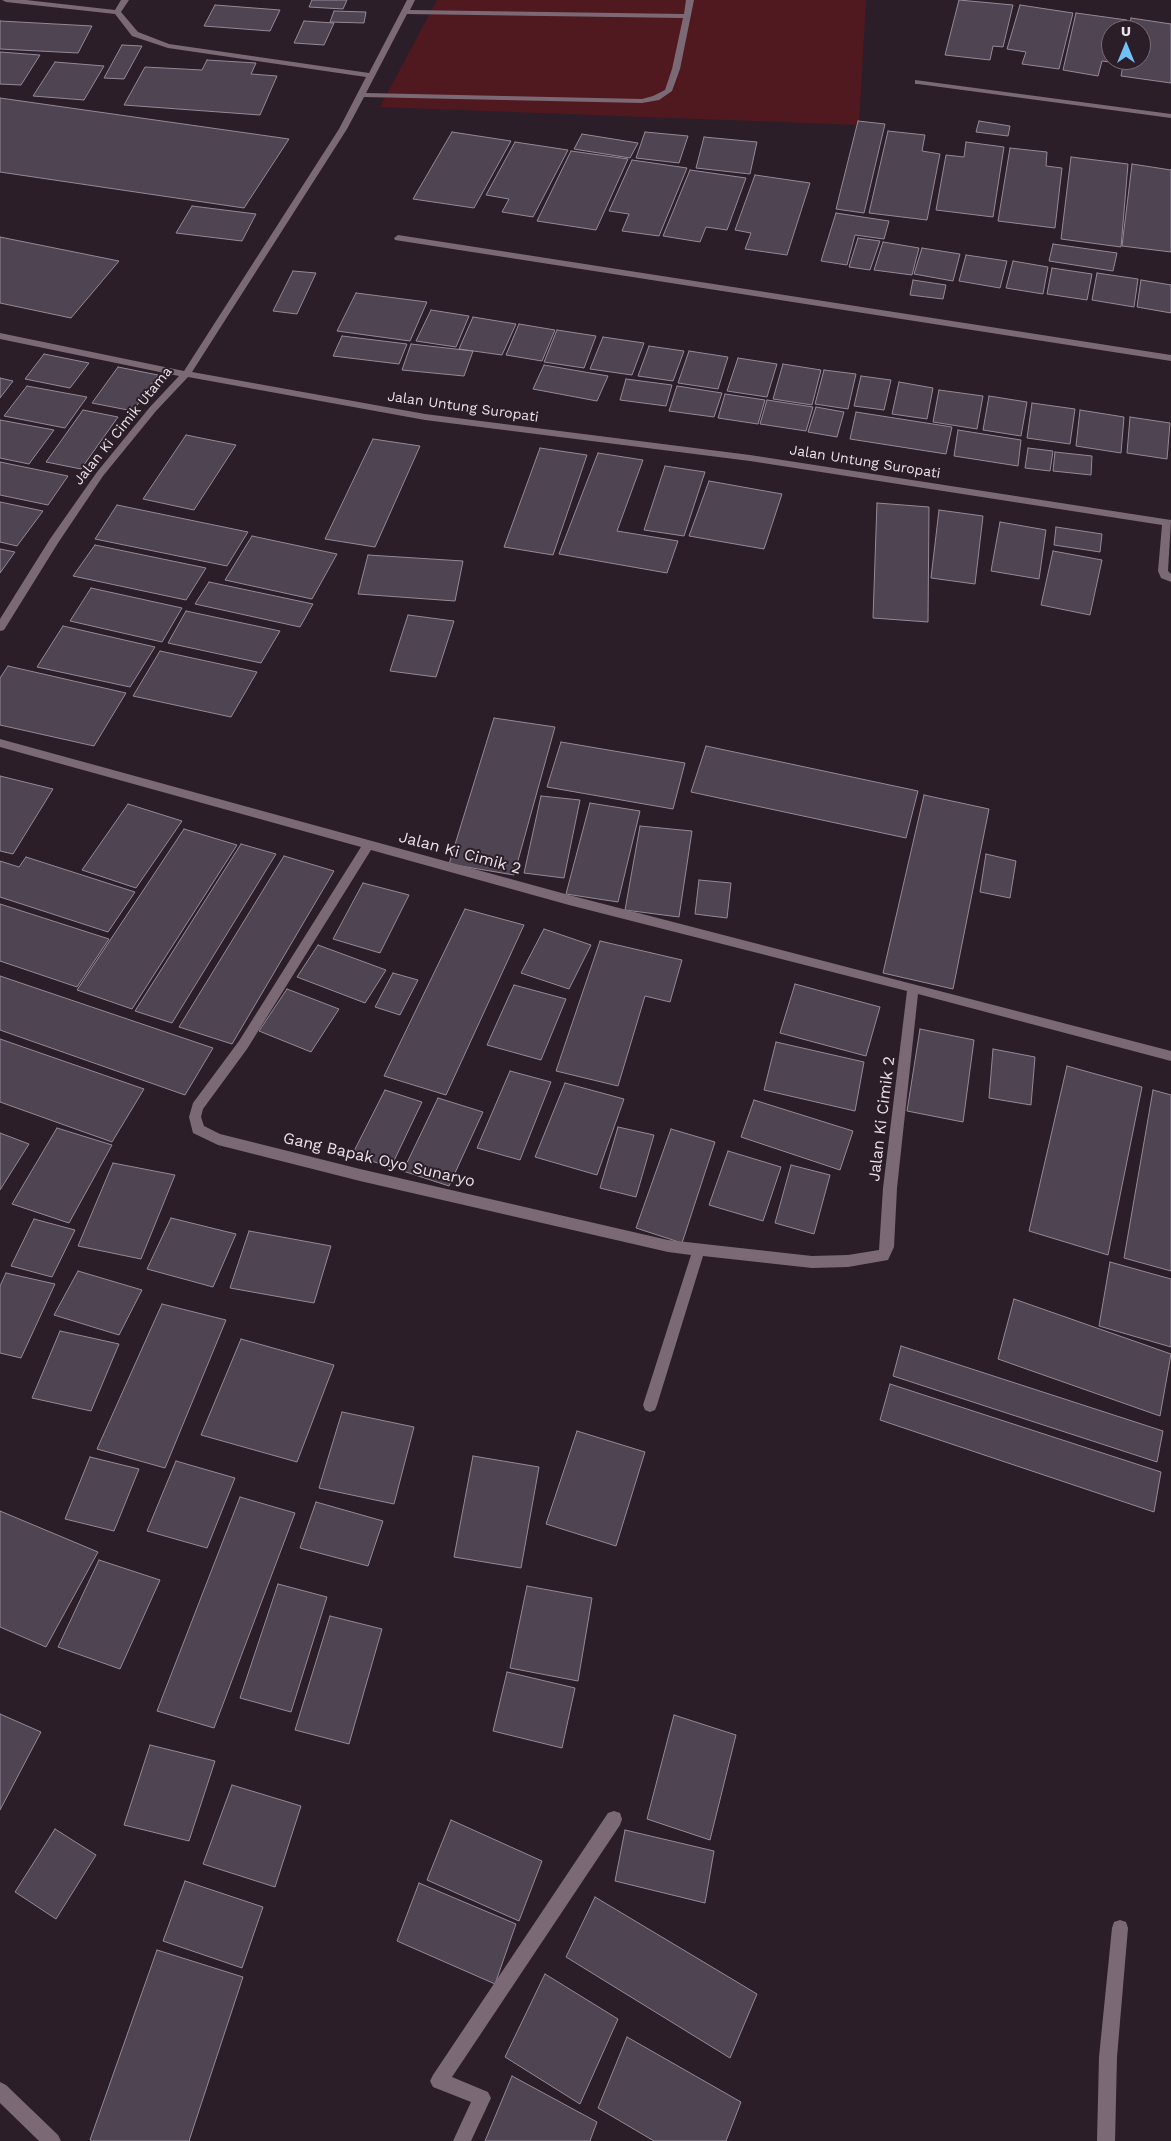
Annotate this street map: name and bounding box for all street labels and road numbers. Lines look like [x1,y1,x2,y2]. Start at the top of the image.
street label: Jalan Ki Cimik Utama [70,364,176,488]
street label: Jalan Untung Suropati [386,388,540,426]
street label: Jalan Untung Suropati [788,442,942,482]
street label: Jalan Ki Cimik 2 [397,827,523,879]
street label: Jalan Ki Cimik 2 [865,1055,899,1183]
street label: Gang Bapak Oyo Sunaryo [281,1129,477,1191]

